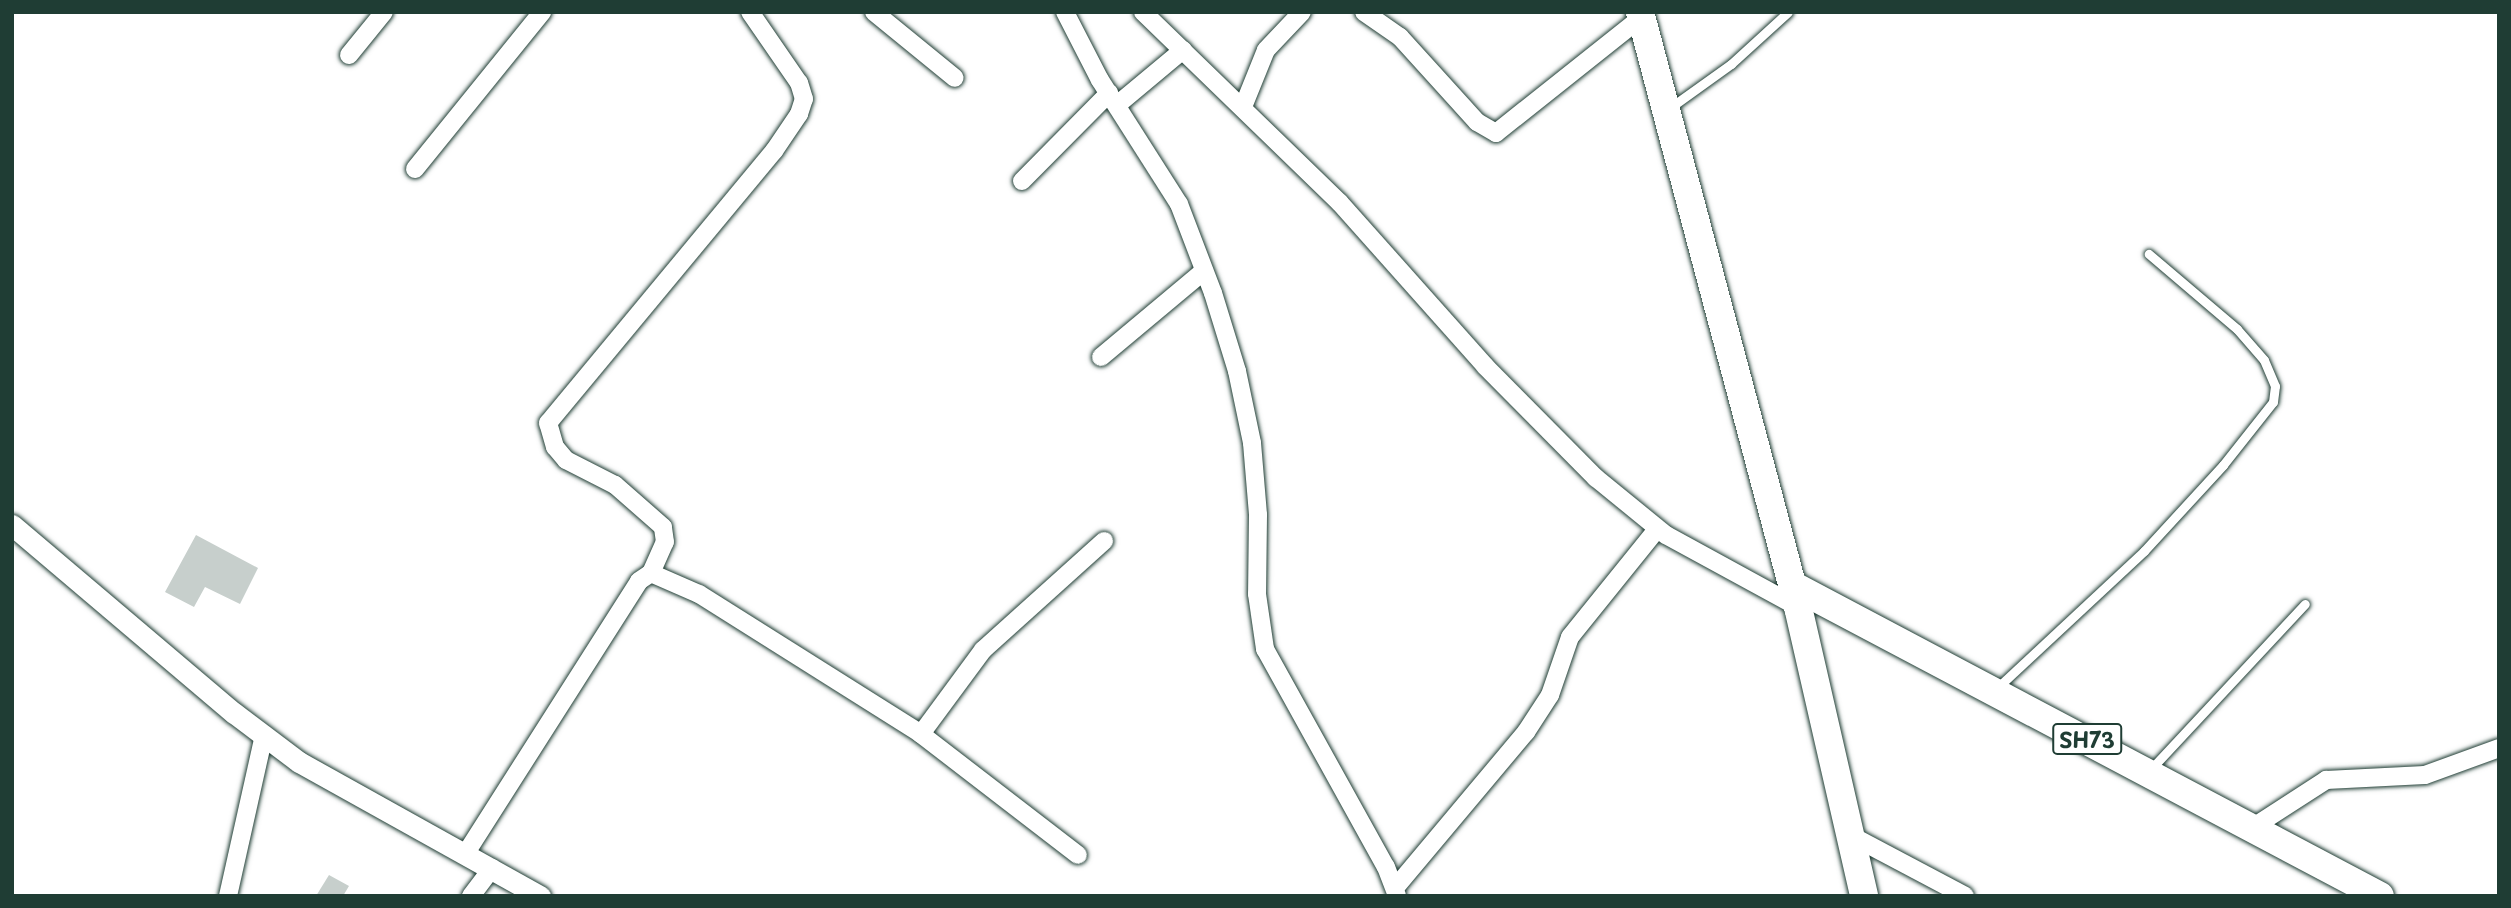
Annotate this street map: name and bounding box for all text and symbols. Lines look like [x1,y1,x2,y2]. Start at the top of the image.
road number: SH73 [2052,722,2122,756]

